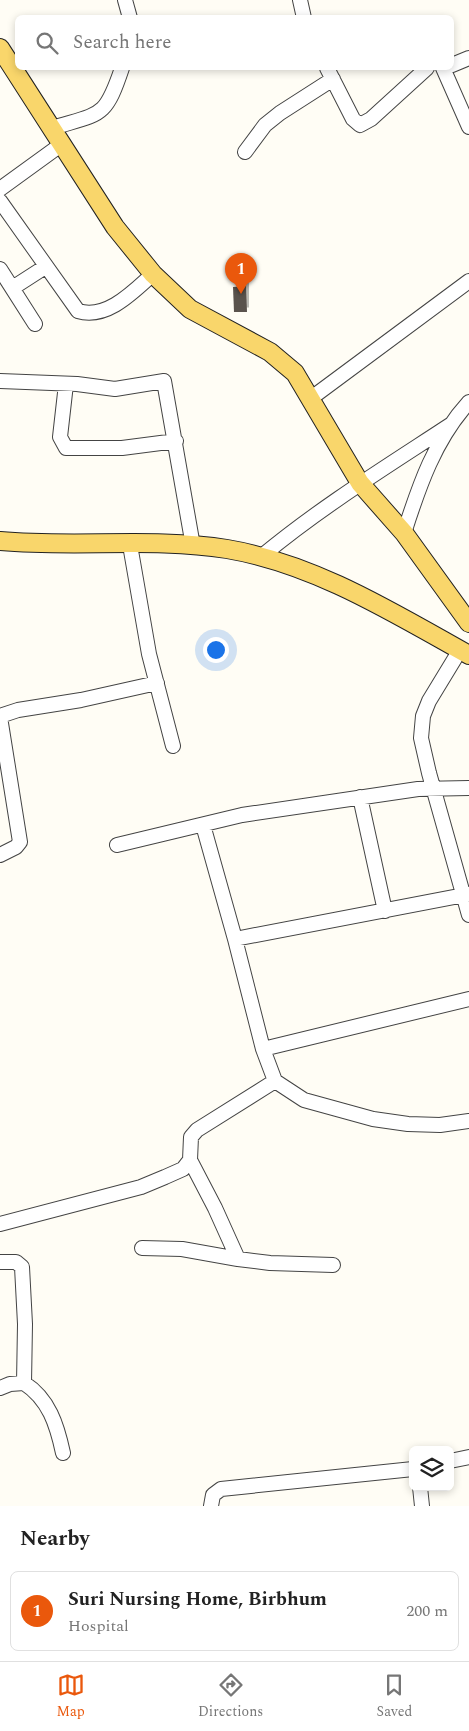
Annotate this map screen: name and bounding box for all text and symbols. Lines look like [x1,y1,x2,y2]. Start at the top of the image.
search box [15,15,454,70]
text: Search here [73,28,172,57]
icon: search [33,29,61,57]
pin: 1 [225,253,257,294]
your location [203,637,229,663]
map controls [409,1446,454,1491]
button: layers [409,1446,454,1491]
text: Nearby [20,1523,90,1555]
text: Suri Nursing Home, Birbhum [68,1585,327,1614]
text: 1 [33,1599,41,1623]
text: 200 m [406,1599,448,1623]
text: Hospital [68,1614,129,1638]
tab: Map [57,1671,85,1722]
tab: Directions [198,1671,263,1722]
tab: Saved [377,1671,412,1722]

